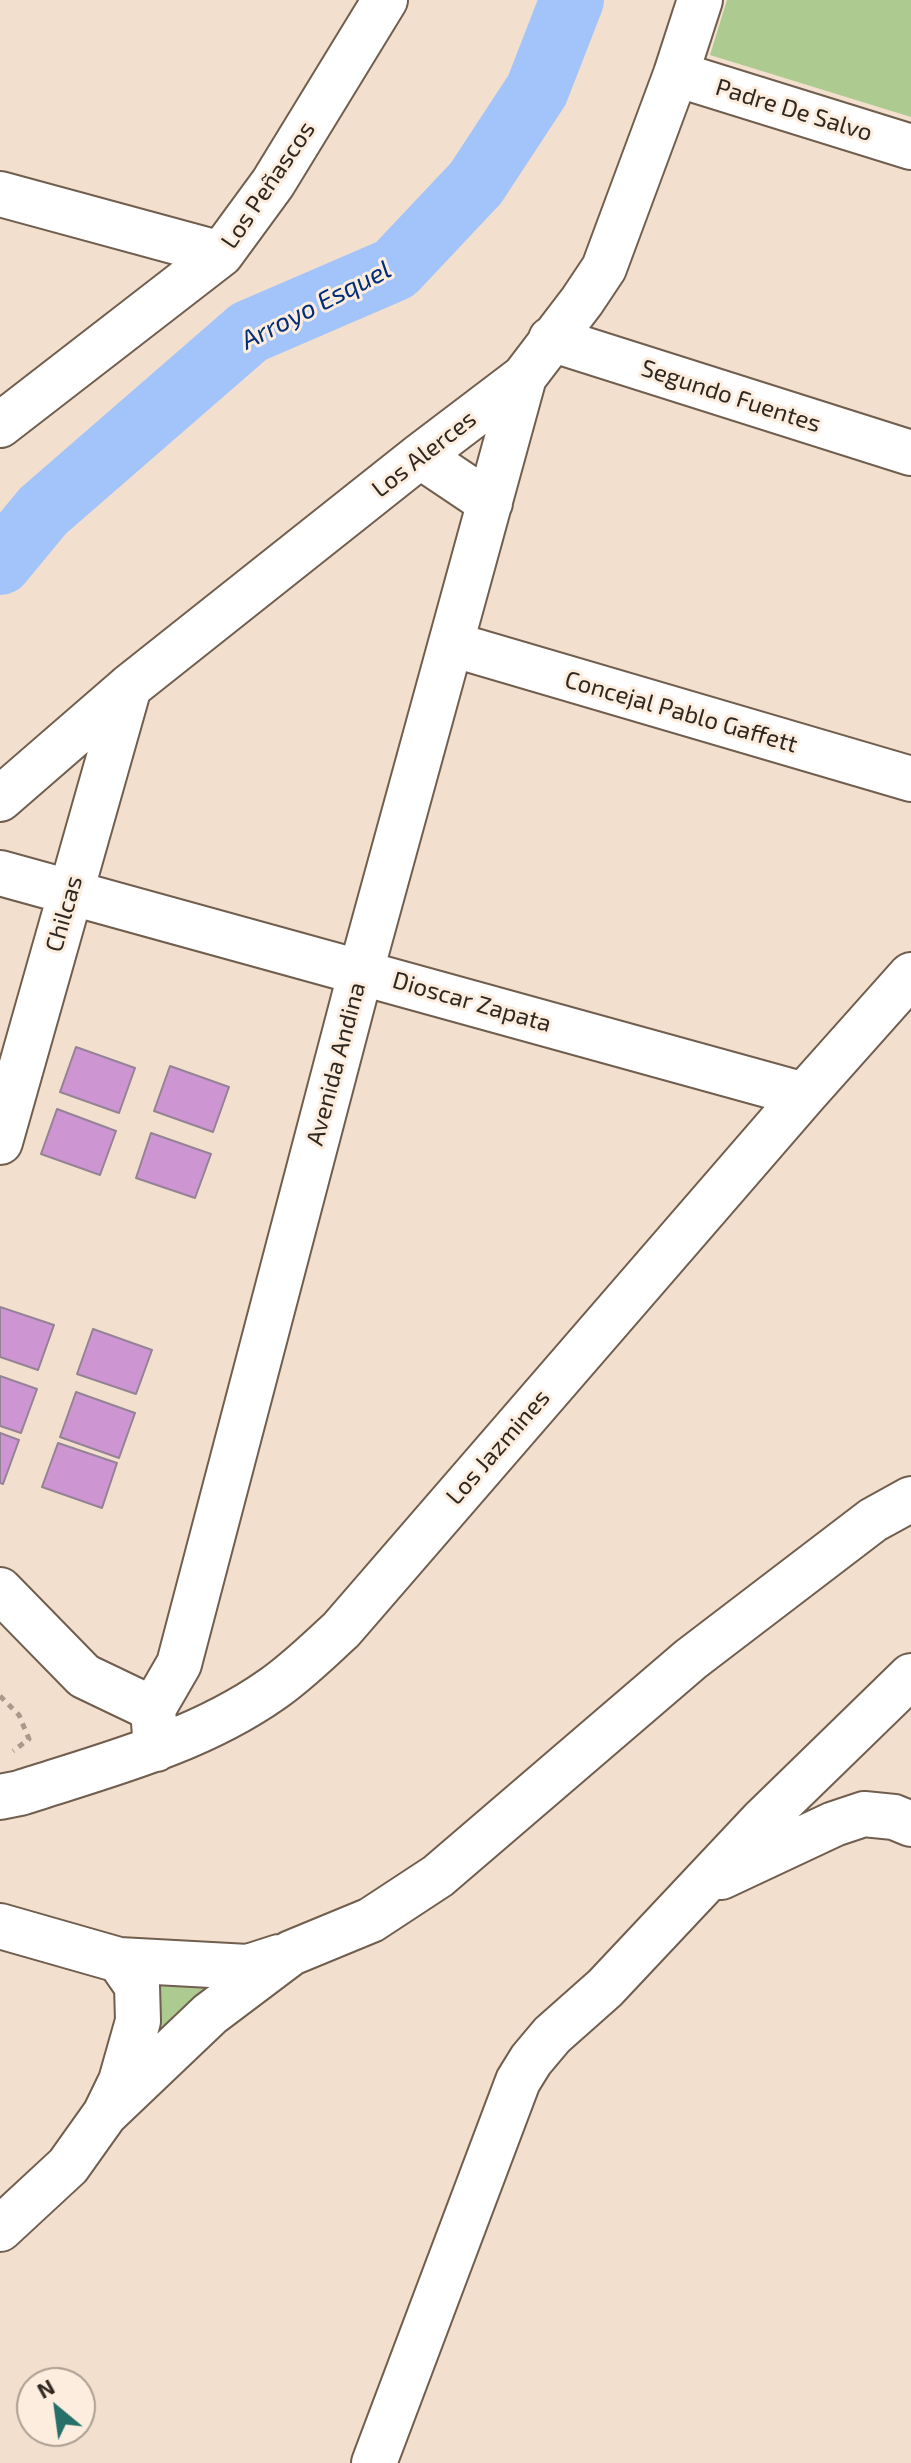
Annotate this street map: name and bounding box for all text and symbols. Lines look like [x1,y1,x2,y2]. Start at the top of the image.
street label: Padre De Salvo [712,73,876,147]
street label: Los Peñascos [215,116,321,254]
water label: Arroyo Esquel [236,254,396,356]
street label: Segundo Fuentes [637,353,825,439]
street label: Los Alerces [366,404,482,504]
street label: Concejal Pablo Gaffett [561,665,801,759]
street label: Chilcas [39,873,89,955]
street label: Dioscar Zapata [389,966,555,1038]
street label: Avenida Andina [300,979,372,1149]
street label: Los Jazmines [440,1384,556,1510]
north arrow [16,2367,96,2447]
text: N [32,2373,59,2403]

